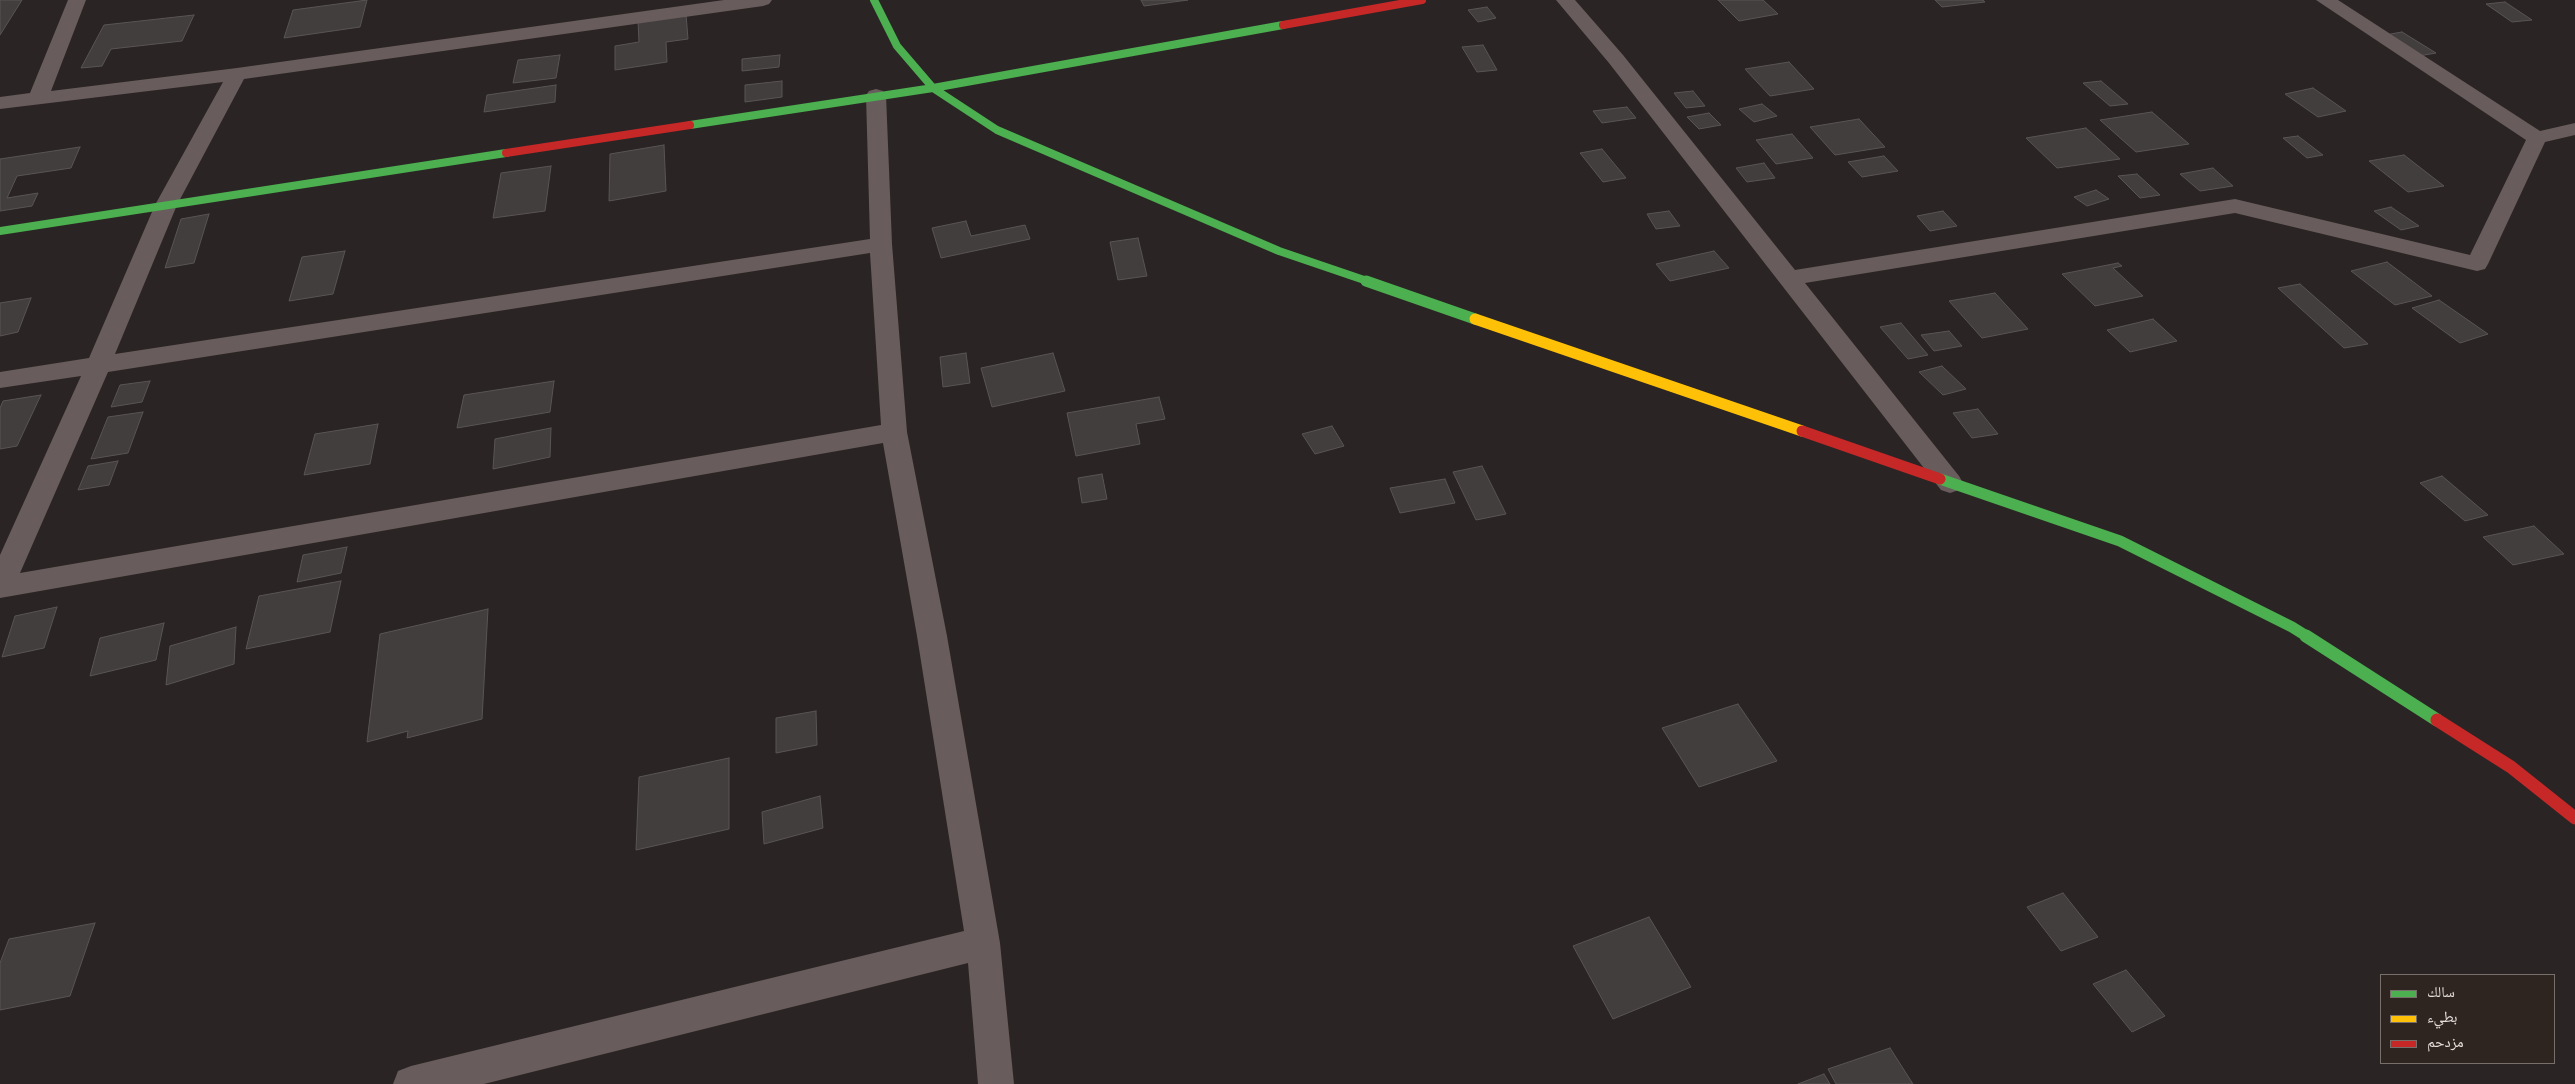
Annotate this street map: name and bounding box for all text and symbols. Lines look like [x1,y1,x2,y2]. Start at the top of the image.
legend [2380,974,2555,1064]
text: سالك [2427,983,2455,1000]
text: بطيء [2427,1008,2457,1025]
text: مزدحم [2427,1033,2464,1050]

